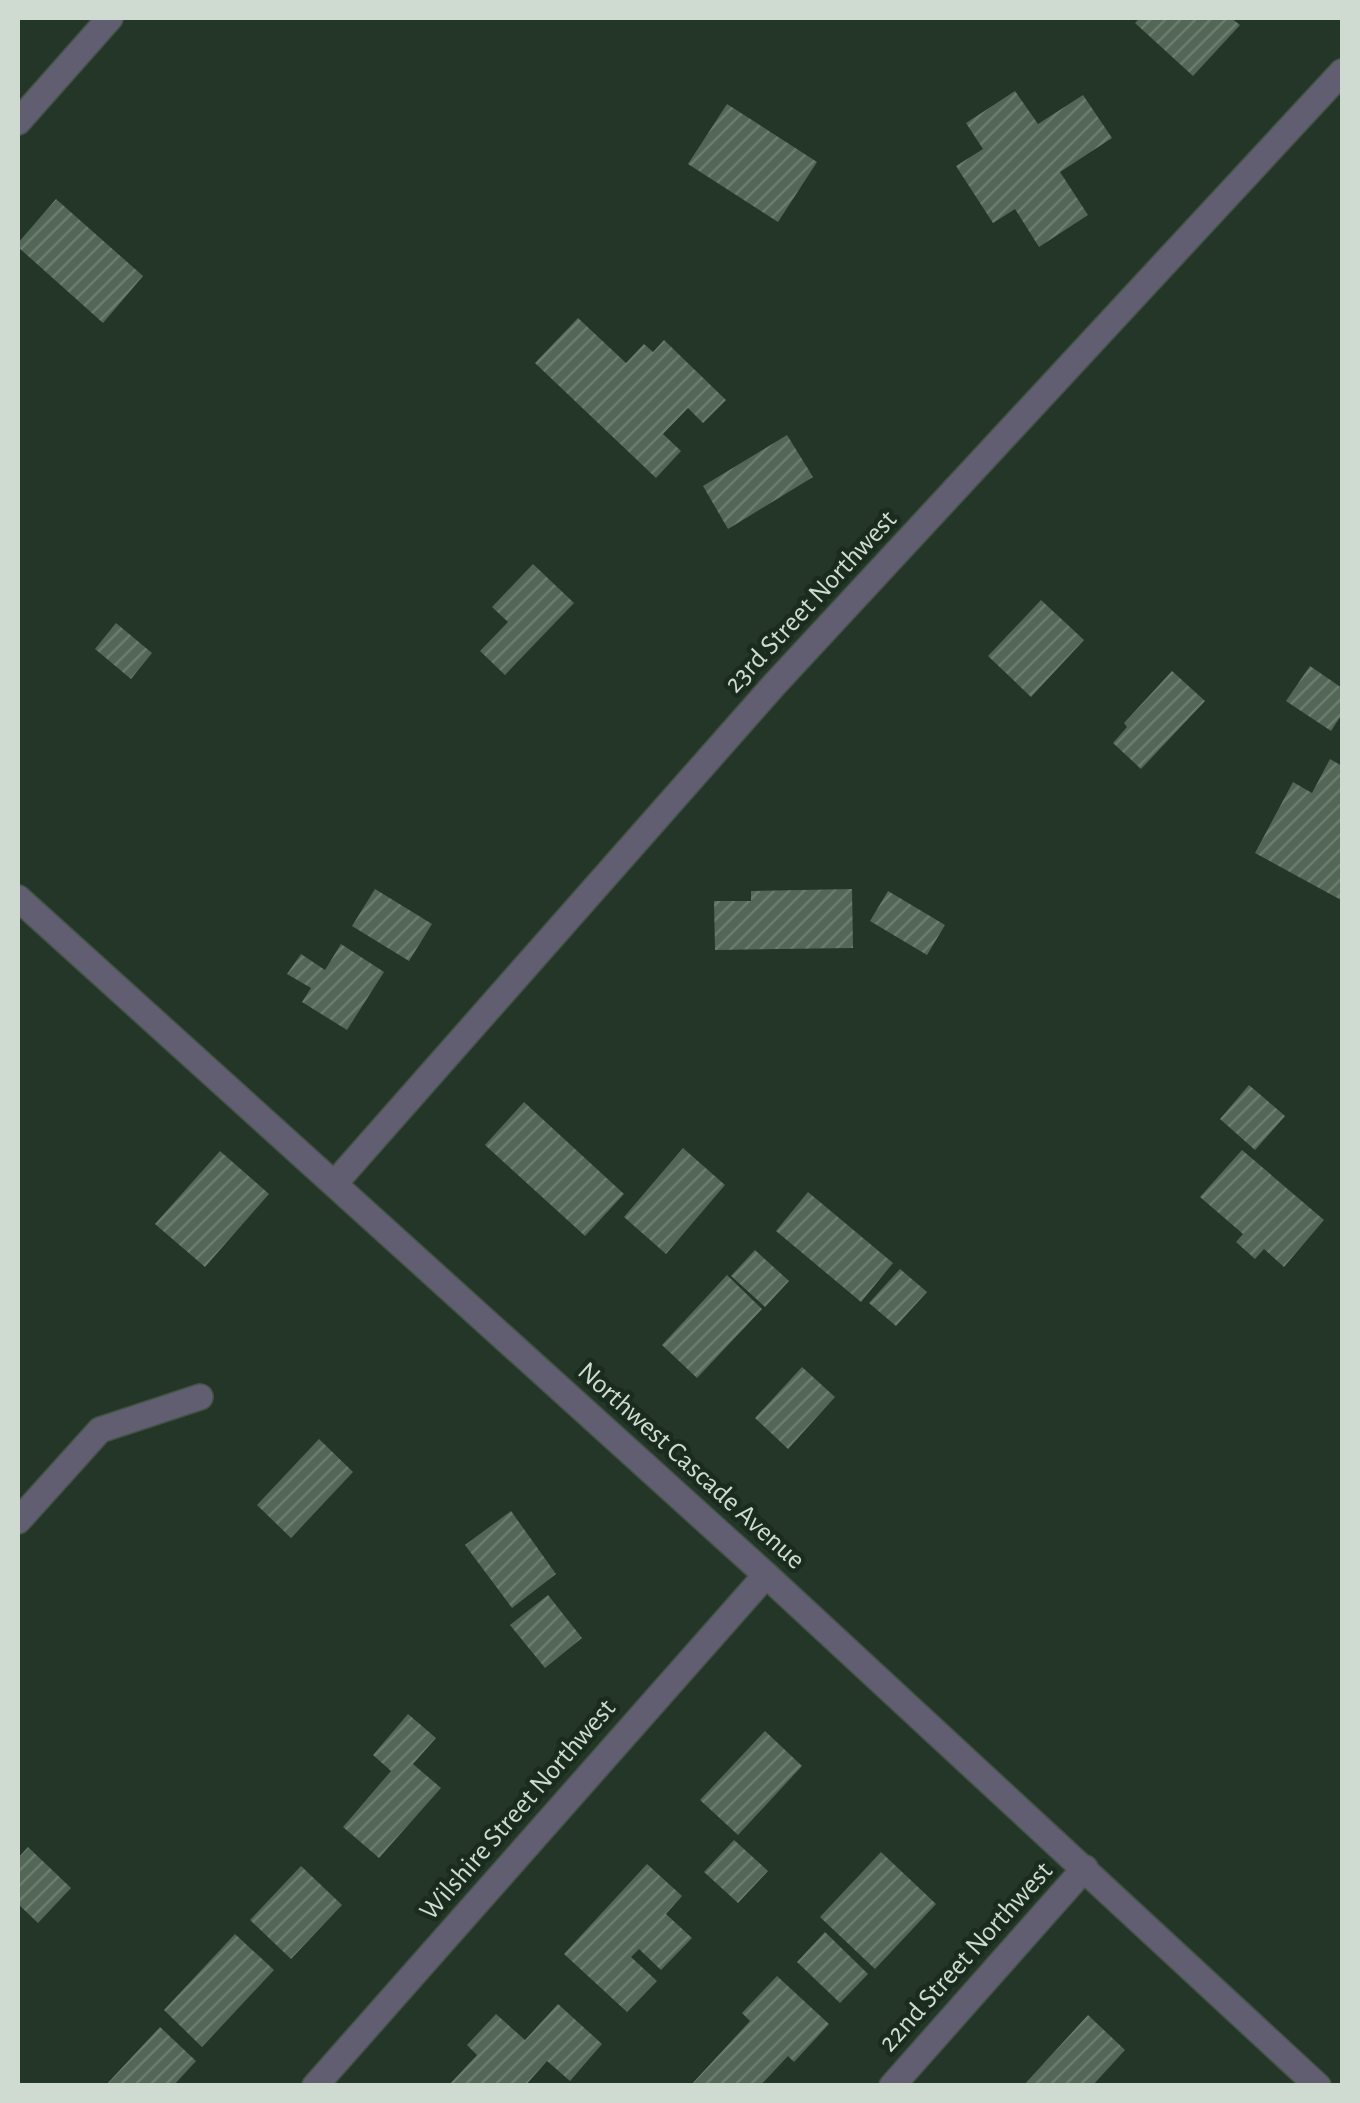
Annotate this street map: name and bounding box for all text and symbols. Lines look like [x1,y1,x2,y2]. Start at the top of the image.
street label: 23rd Street Northwest [720,505,902,698]
street label: Northwest Cascade Avenue [572,1357,810,1575]
street label: Wilshire Street Northwest [415,1694,621,1926]
street label: 22nd Street Northwest [874,1857,1058,2057]

